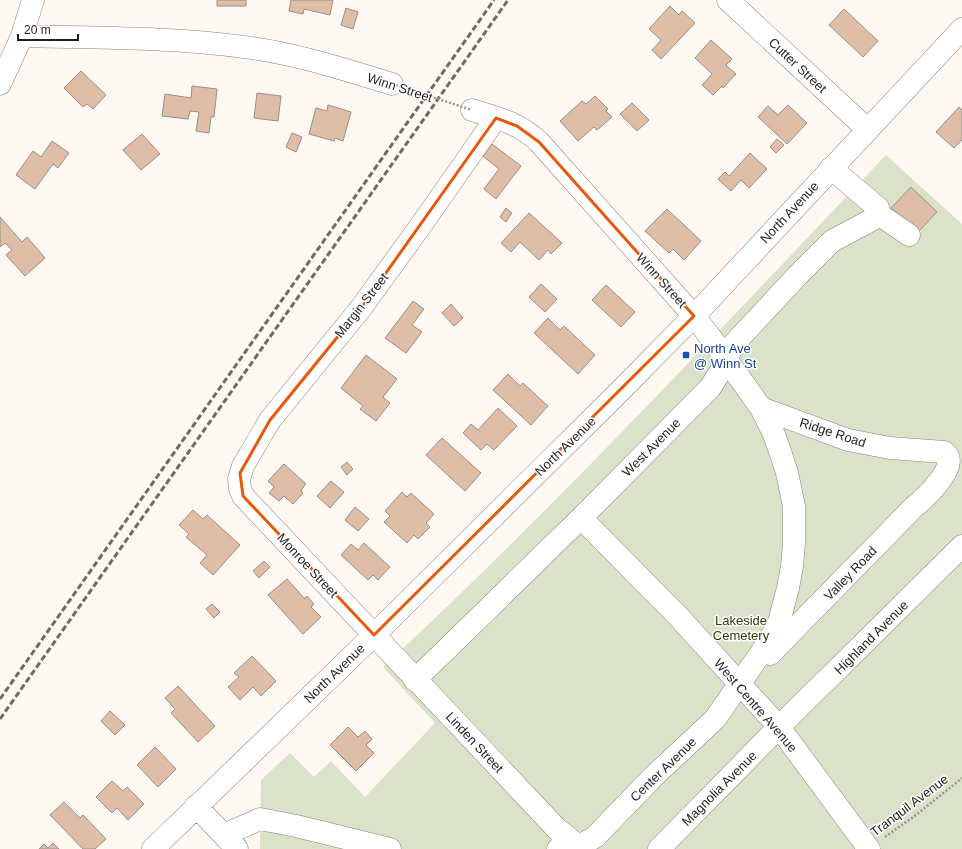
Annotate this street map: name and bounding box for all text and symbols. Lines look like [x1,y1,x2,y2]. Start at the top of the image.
scale bar [18,16,78,42]
text: 20 m [24,23,51,37]
street label: Cutter Street [766,35,830,96]
street label: Winn Street [365,70,435,105]
street label: North Avenue [757,179,822,246]
street label: Winn Street [633,250,690,311]
street label: Margin Street [331,270,392,341]
place label: North Ave @ Winn St [694,341,757,371]
marker: North Ave @ Winn St [681,350,691,360]
street label: North Avenue [532,414,599,479]
street label: West Avenue [619,415,684,480]
street label: Ridge Road [798,415,868,450]
street label: Monroe Street [274,530,341,601]
street label: Valley Road [821,543,880,603]
street label: Highland Avenue [831,597,911,677]
park label: Lakeside Cemetery [713,613,770,643]
street label: North Avenue [301,641,368,706]
street label: West Centre Avenue [711,656,800,755]
street label: Linden Street [443,709,507,776]
street label: Center Avenue [627,734,699,805]
street label: Magnolia Avenue [679,748,760,829]
street label: Tranquil Avenue [868,771,951,839]

